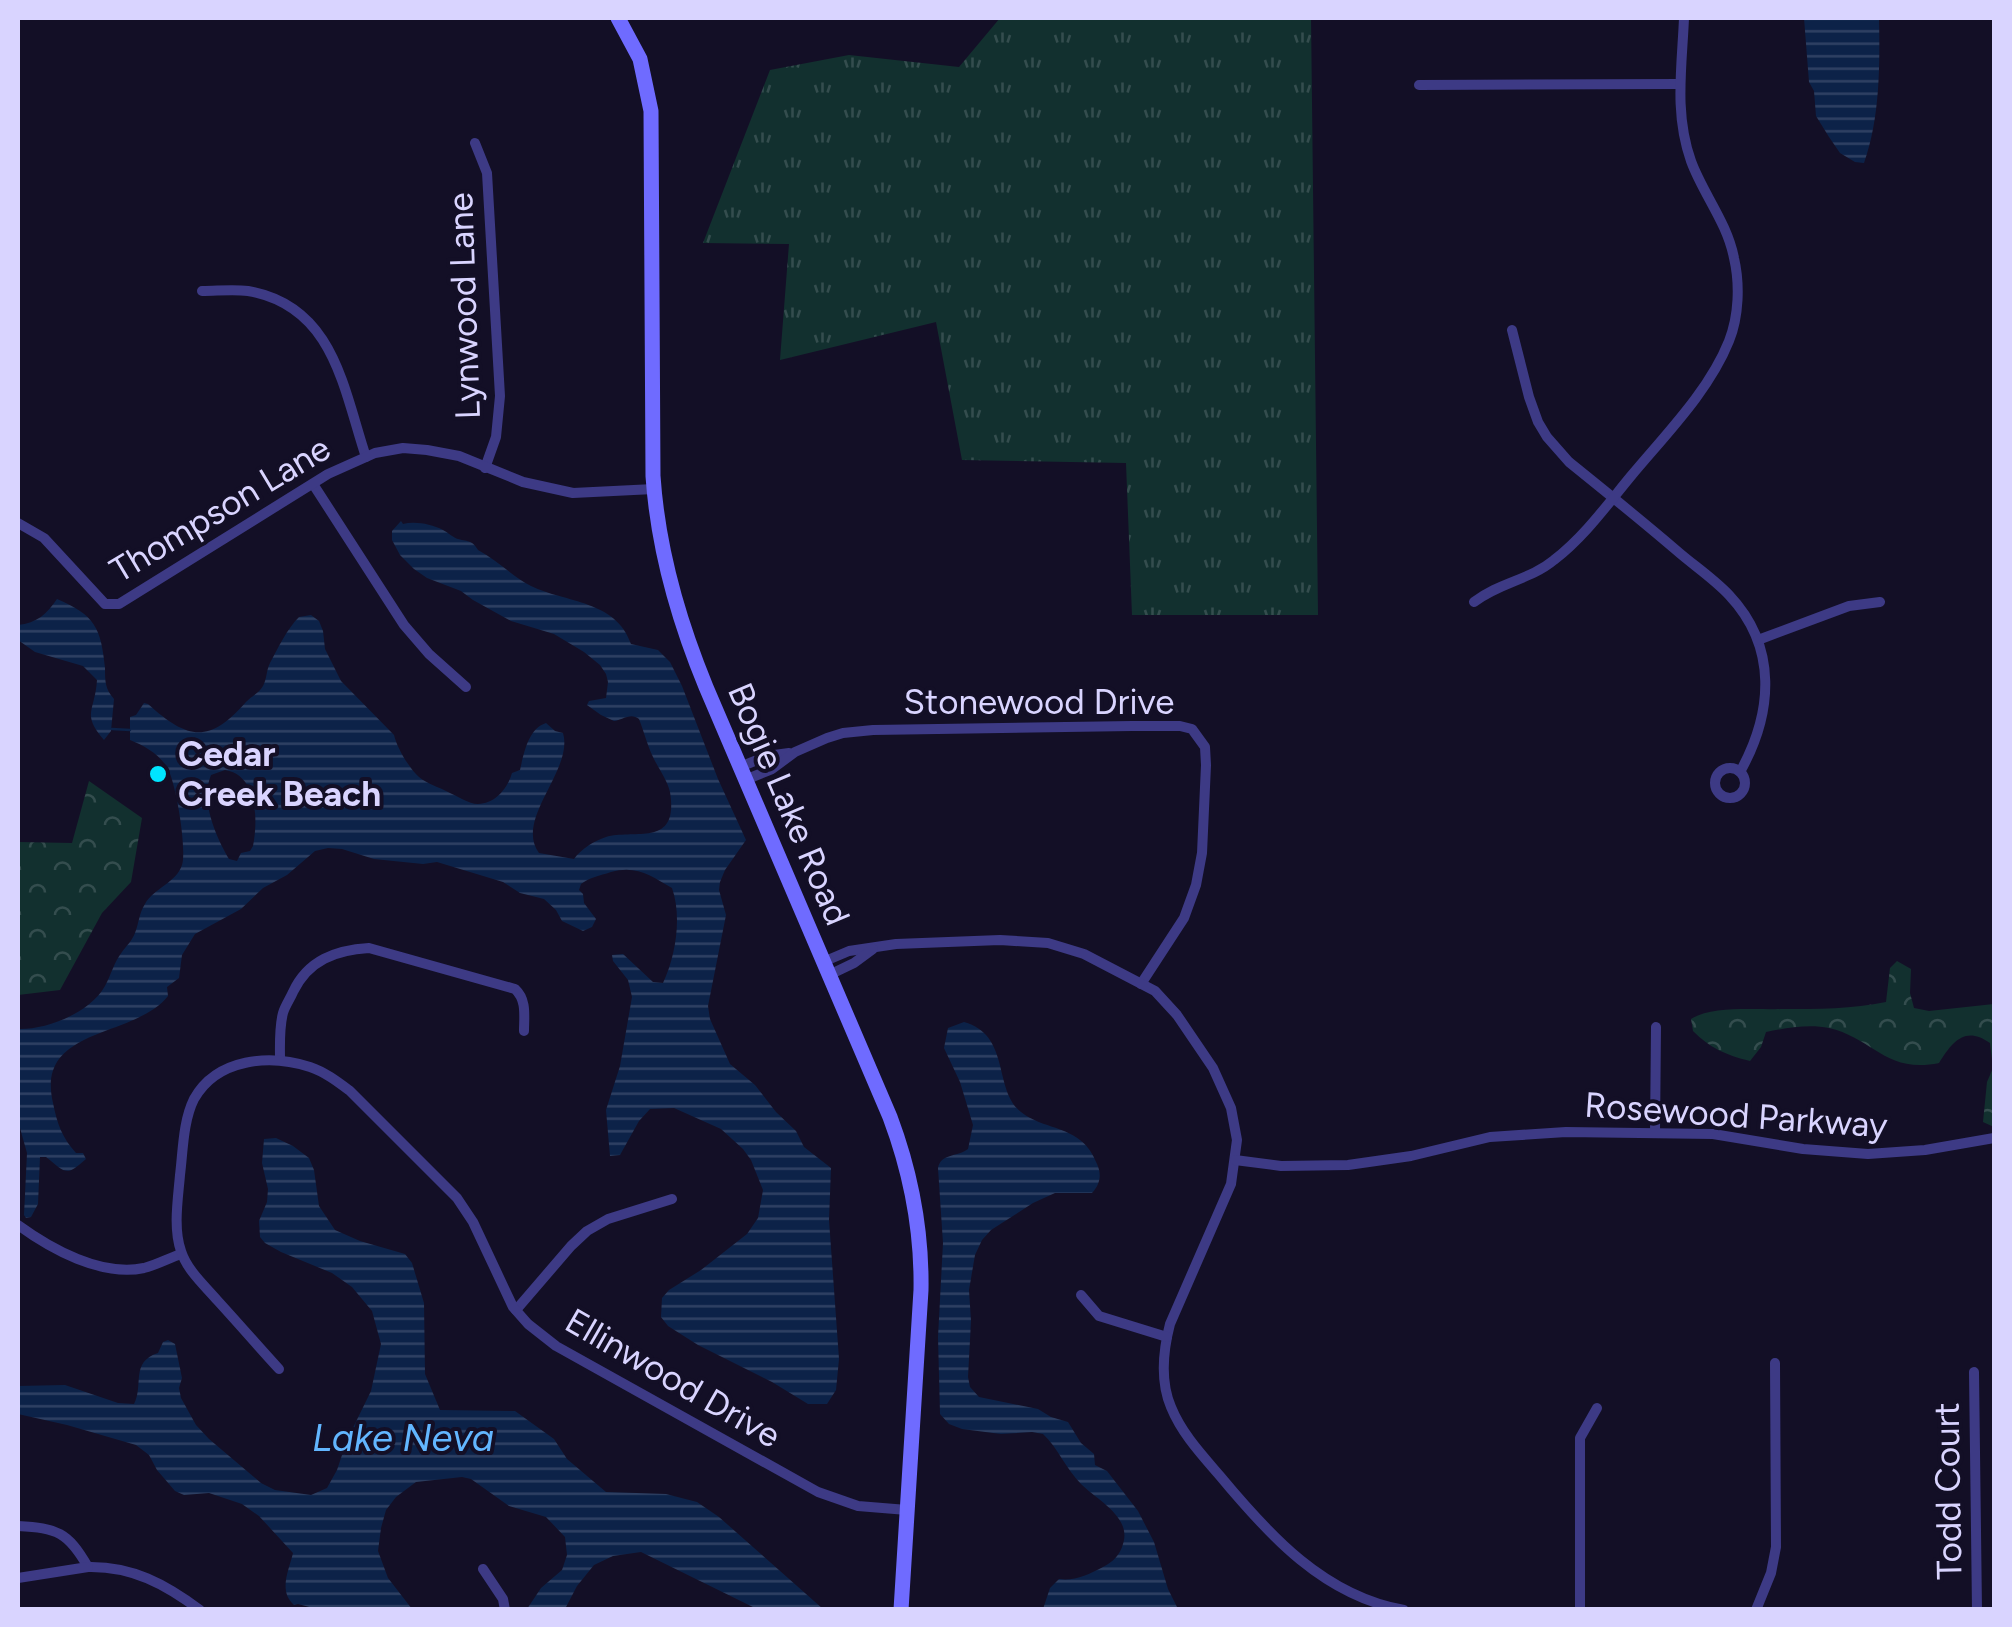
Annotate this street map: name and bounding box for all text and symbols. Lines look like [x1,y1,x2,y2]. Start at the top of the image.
street label: Lynwood Lane [439,192,489,420]
street label: Thompson Lane [102,427,338,591]
street label: Bogie Lake Road [719,677,859,931]
street label: Stonewood Drive [904,681,1174,723]
place label: Cedar Creek Beach [178,733,381,815]
marker: Cedar Creek Beach [147,763,169,785]
street label: Rosewood Parkway [1583,1083,1889,1147]
street label: Ellinwood Drive [558,1300,788,1456]
street label: Todd Court [1925,1402,1971,1580]
water label: Lake Neva [312,1415,494,1461]

